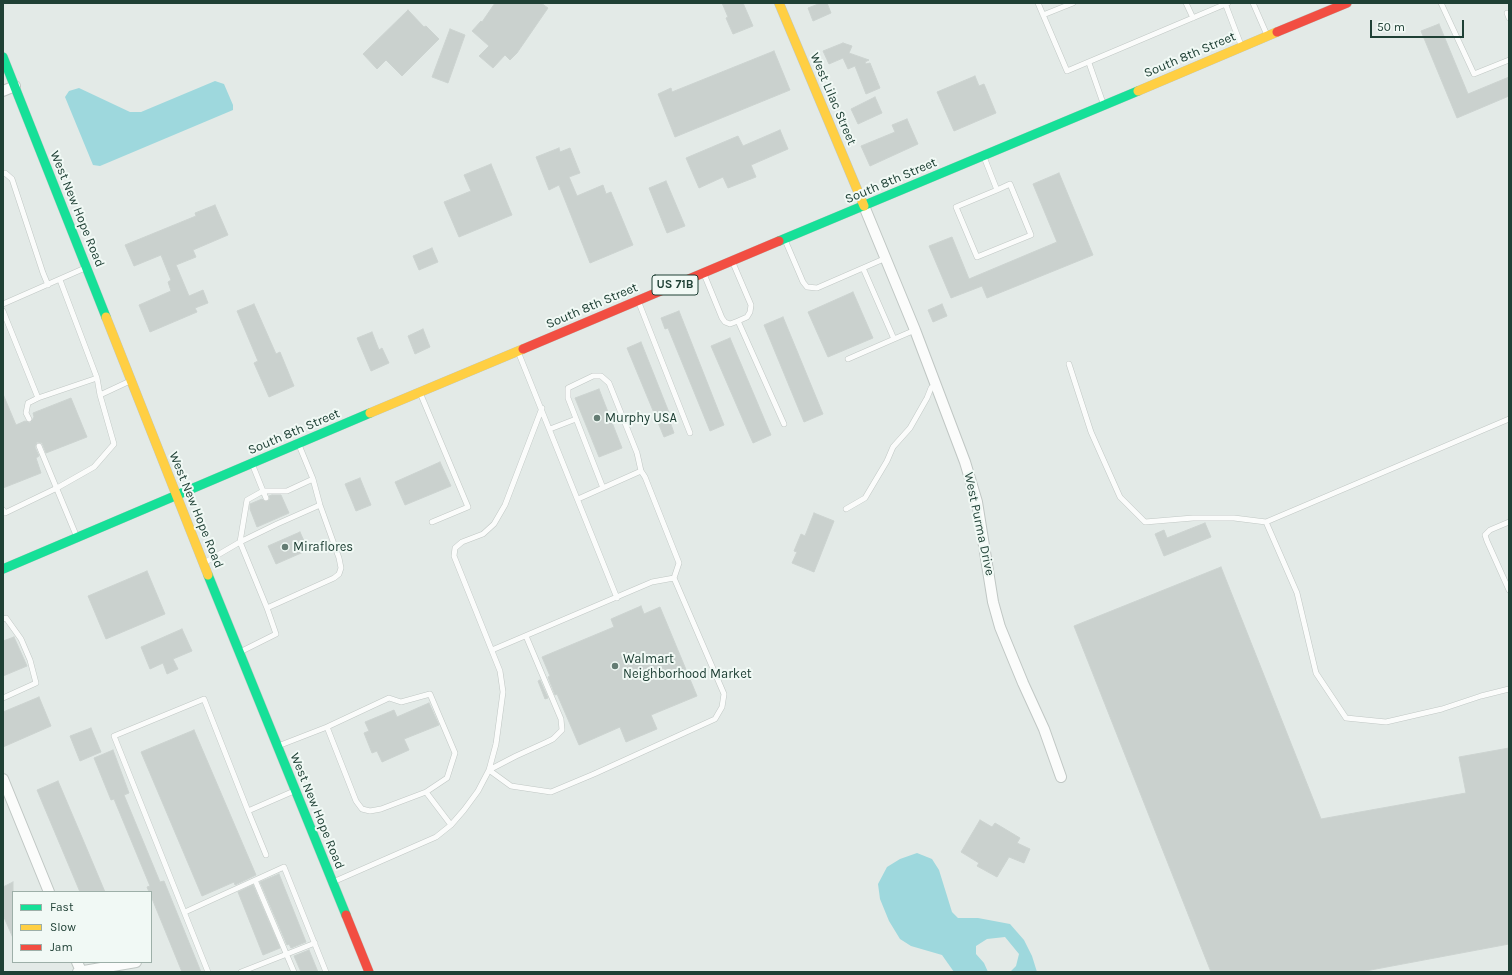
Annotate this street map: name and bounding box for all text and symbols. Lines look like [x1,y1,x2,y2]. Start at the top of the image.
scale bar [1372,12,1466,38]
text: 50 m [1377,20,1405,34]
street label: South 8th Street [1142,29,1238,81]
street label: West Lilac Street [806,50,860,148]
street label: West New Hope Road [47,149,107,269]
street label: South 8th Street [843,155,939,207]
road number: US 71B [652,275,698,295]
street label: South 8th Street [544,280,640,332]
street label: South 8th Street [246,406,342,458]
place label: Murphy USA [605,410,677,426]
marker: Murphy USA [592,413,602,423]
street label: West New Hope Road [166,450,226,570]
street label: West Purma Drive [960,471,998,577]
place label: Miraflores [293,539,353,555]
marker: Miraflores [280,542,290,552]
place label: Walmart Neighborhood Market [623,651,752,682]
marker: Walmart Neighborhood Market [610,661,620,671]
street label: West New Hope Road [287,751,347,871]
legend [12,891,152,963]
text: Fast [50,900,73,914]
text: Slow [50,920,76,934]
text: Jam [50,940,73,954]

